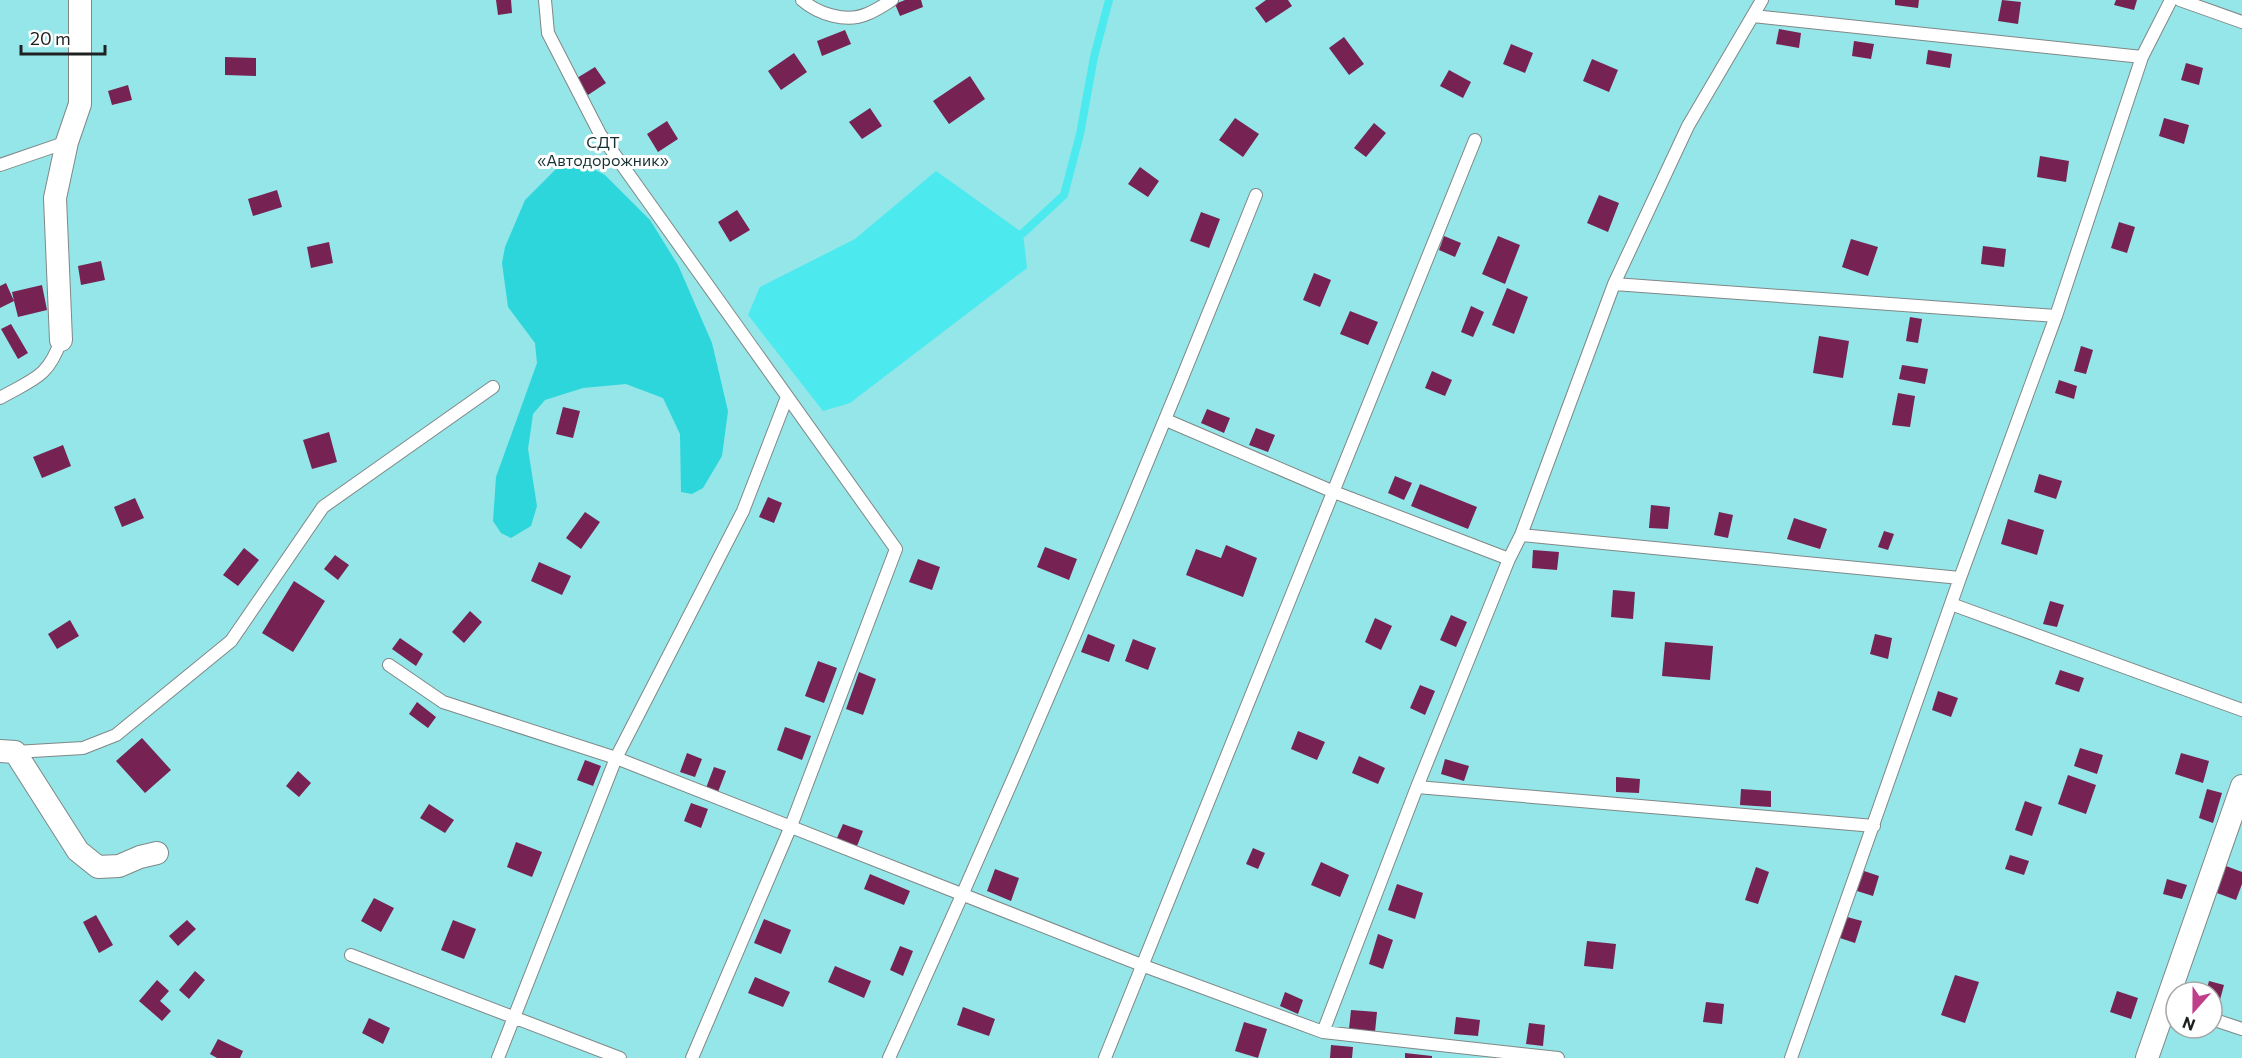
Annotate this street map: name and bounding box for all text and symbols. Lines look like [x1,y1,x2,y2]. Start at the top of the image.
scale bar [21,18,105,56]
text: 20 m [30,27,71,49]
park label: СДТ «Автодорожник» [537,132,669,169]
north arrow [2164,980,2224,1040]
text: N [2179,1013,2197,1035]

